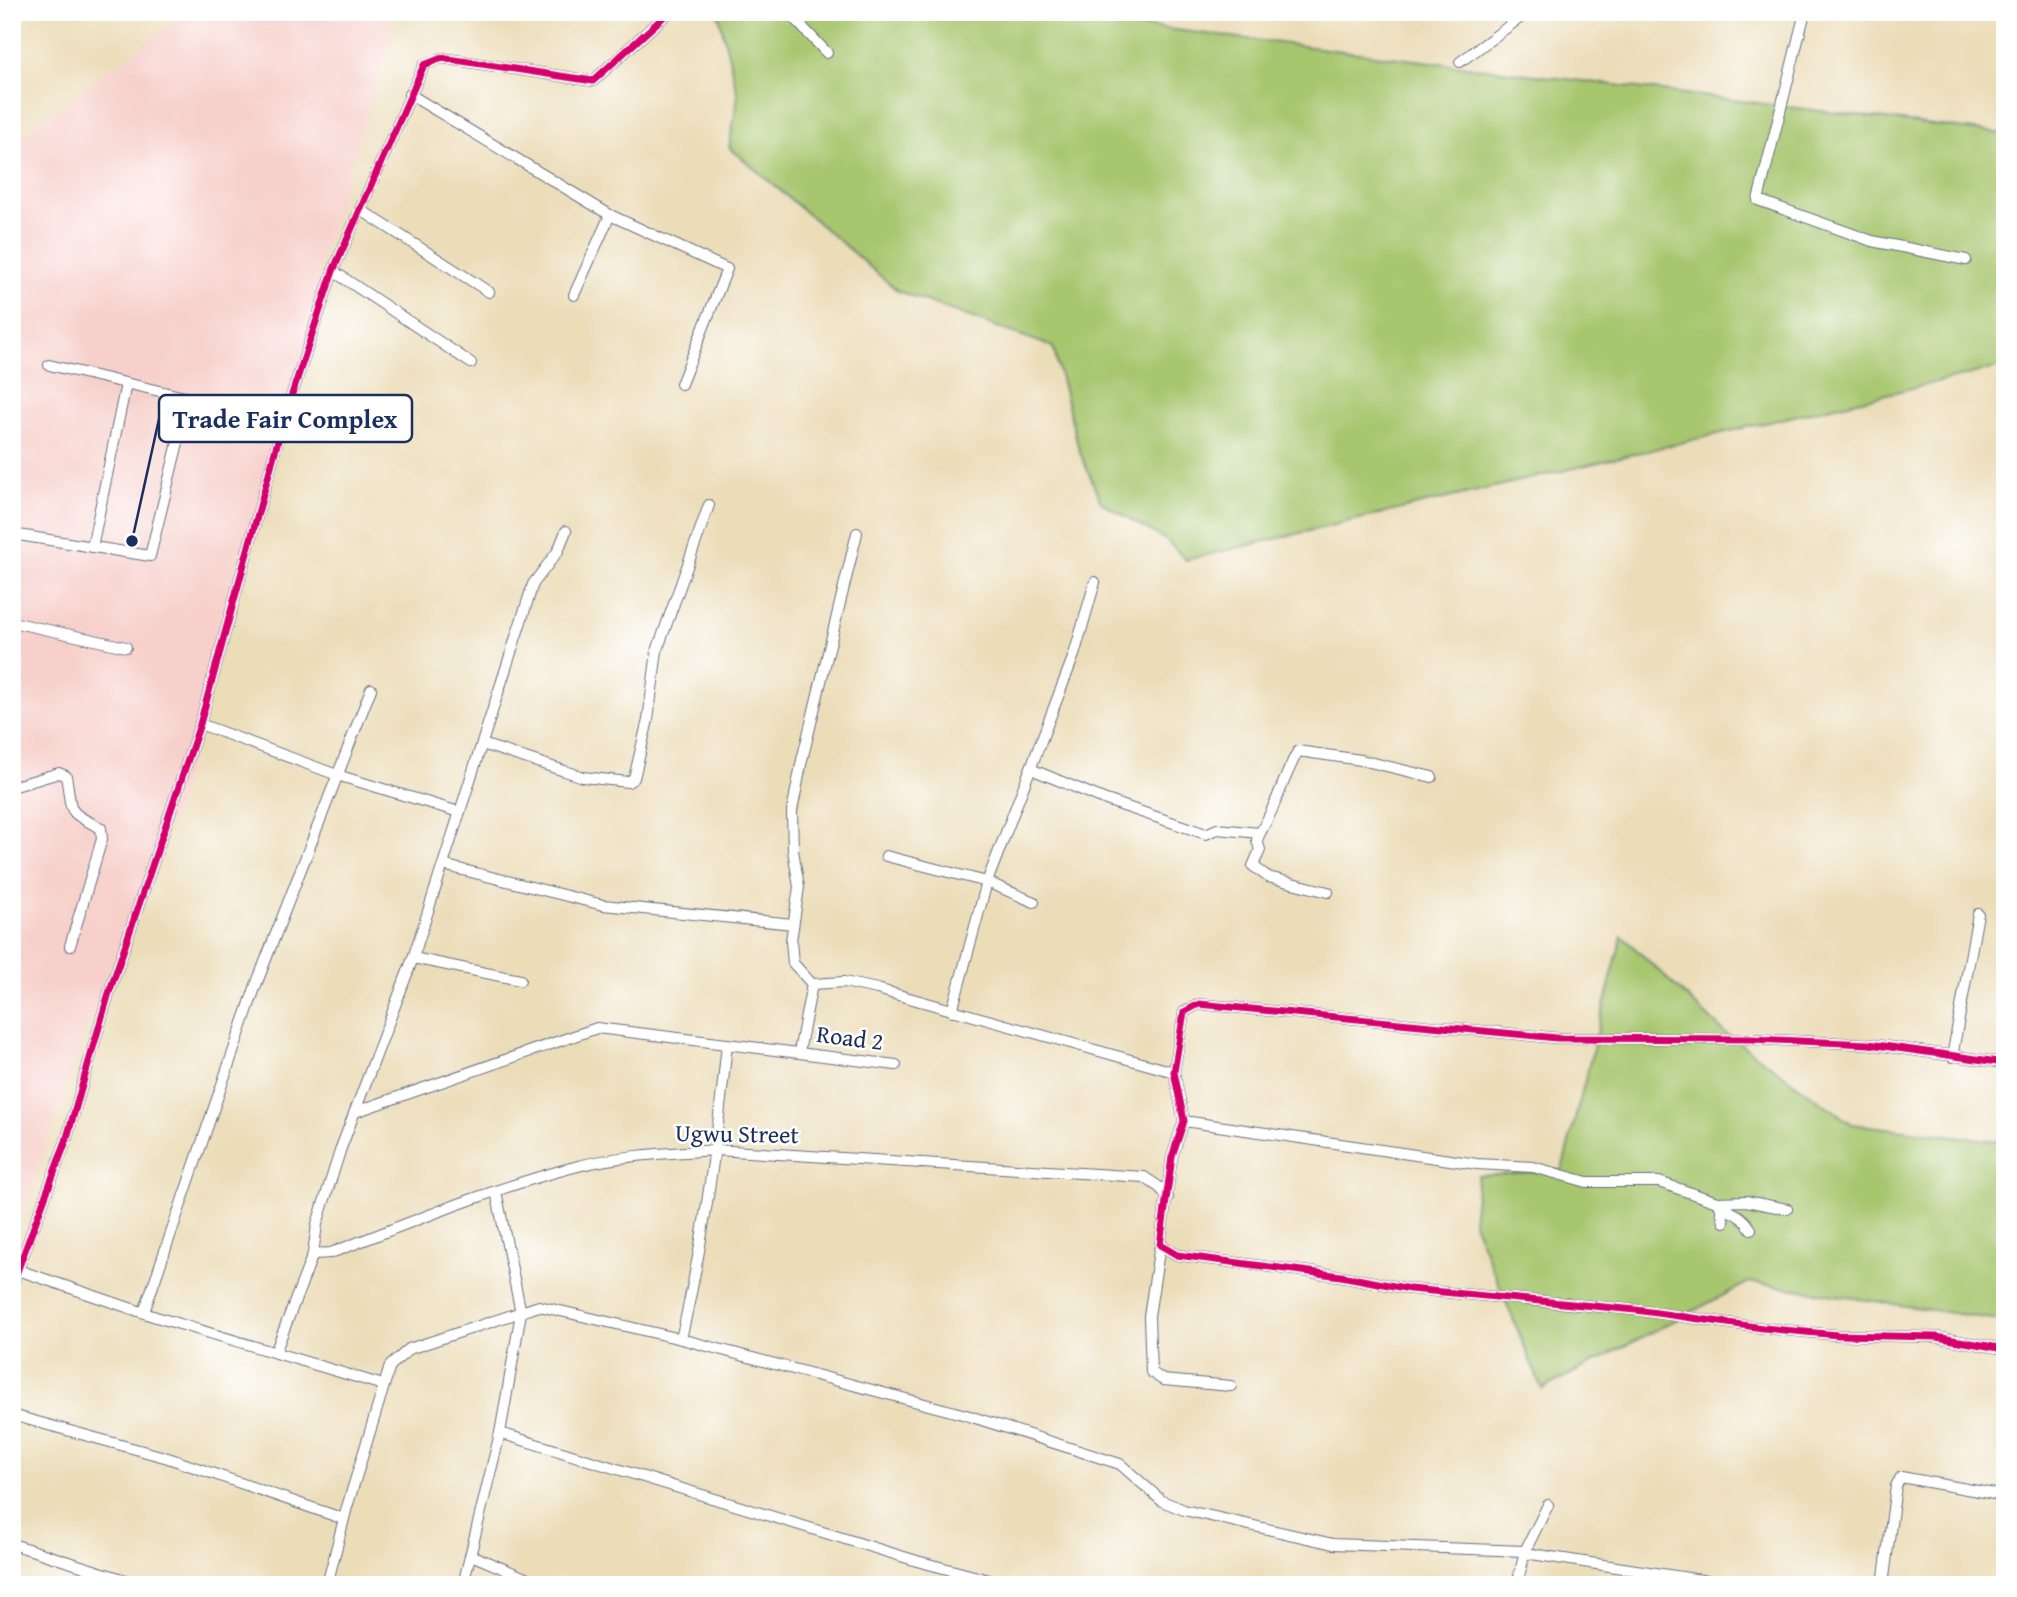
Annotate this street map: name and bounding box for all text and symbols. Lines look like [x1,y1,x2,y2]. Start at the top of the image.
callout: Trade Fair Complex [159,395,412,442]
text: Trade Fair Complex [172,399,398,438]
street label: Road 2 [815,1016,885,1059]
street label: Ugwu Street [675,1115,800,1152]

